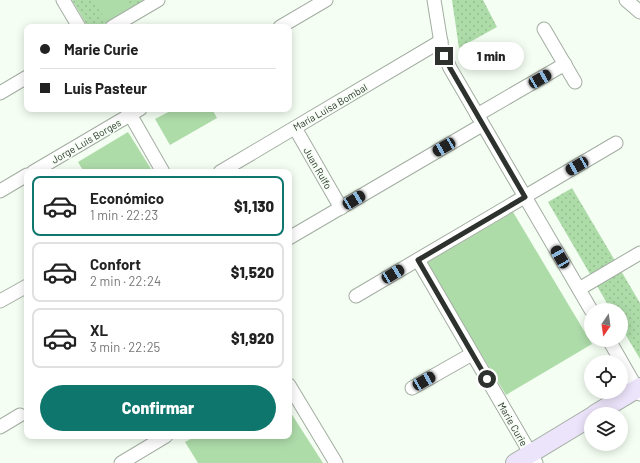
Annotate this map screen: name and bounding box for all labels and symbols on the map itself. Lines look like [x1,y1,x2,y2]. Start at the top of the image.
callout: 1 min [458,42,524,70]
route end [435,47,453,65]
car [527,68,553,90]
street label: María Luisa Bombal [291,81,369,133]
street label: Jorge Luis Borges [49,116,123,166]
car [431,136,457,158]
street label: Juan Rulfo [301,145,335,191]
car [564,155,590,177]
car [341,189,367,211]
car [549,244,571,270]
car [380,263,406,285]
north arrow [584,303,628,347]
car [411,370,437,392]
route start [478,370,496,388]
street label: Marie Curie [496,400,530,448]

